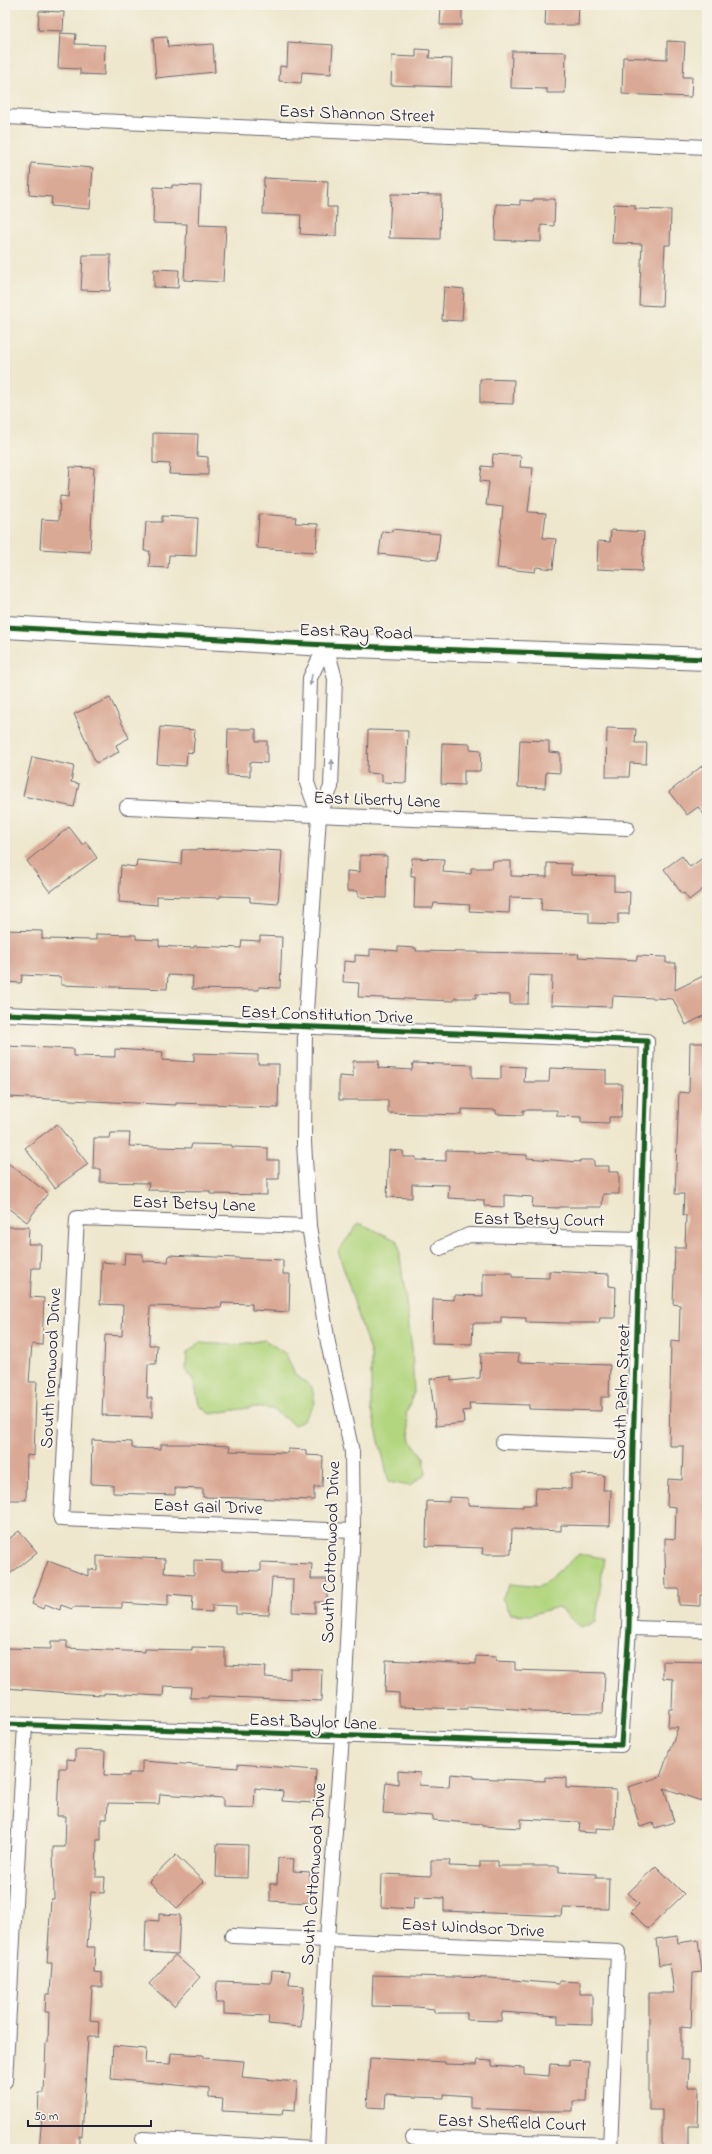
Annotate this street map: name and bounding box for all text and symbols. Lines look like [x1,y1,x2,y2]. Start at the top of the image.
street label: East Shannon Street [279,99,435,131]
street label: East Ray Road [299,618,413,648]
one-way arrow [308,674,314,686]
one-way arrow [328,759,335,771]
street label: East Liberty Lane [313,786,442,816]
street label: East Constitution Drive [240,1000,415,1032]
street label: East Betsy Lane [132,1190,257,1220]
street label: East Betsy Court [473,1207,605,1235]
street label: South Ironwood Drive [35,1286,69,1449]
street label: South Palm Street [608,1324,638,1461]
street label: South Cottonwood Drive [316,1460,348,1644]
street label: East Gail Drive [153,1493,264,1523]
street label: East Baylor Lane [249,1708,378,1738]
street label: South Cottonwood Drive [296,1781,334,1966]
street label: East Windsor Drive [401,1912,546,1946]
scale bar [28,2102,151,2128]
text: 50 m [34,2108,58,2126]
street label: East Sheffield Court [437,2108,587,2140]

